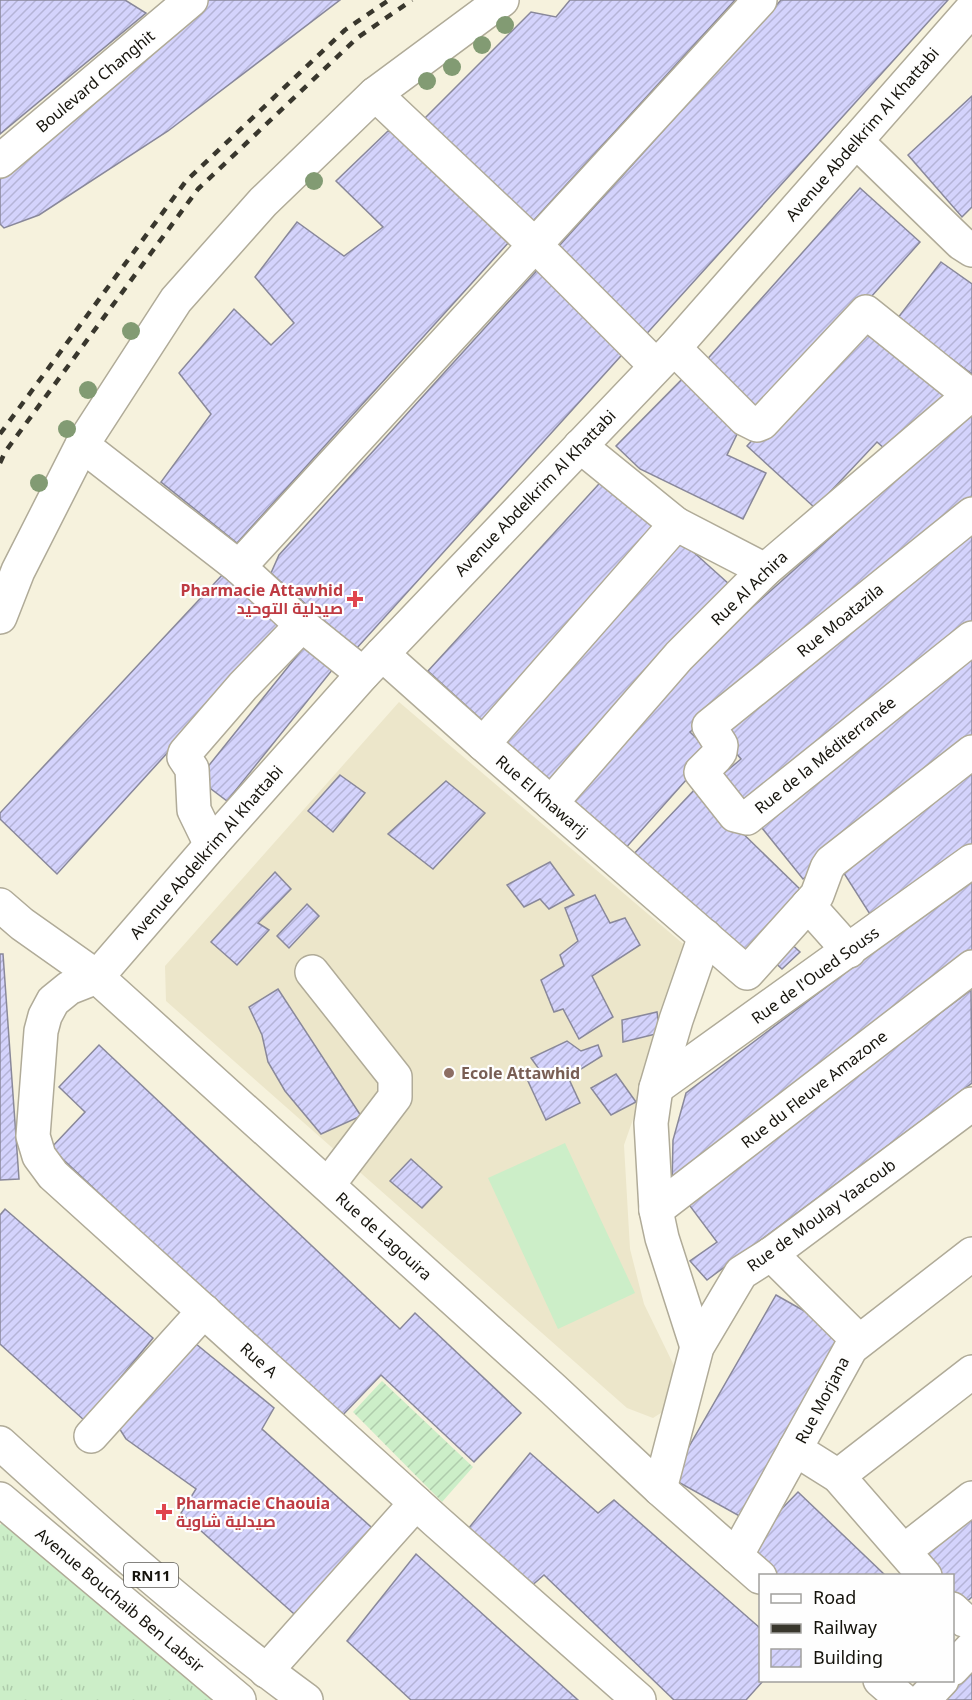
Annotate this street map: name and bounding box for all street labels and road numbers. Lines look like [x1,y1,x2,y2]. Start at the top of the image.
street label: Boulevard Changhit [31,25,159,137]
street label: Avenue Abdelkrim Al Khattabi [780,42,944,226]
street label: Avenue Abdelkrim Al Khattabi [449,405,621,581]
street label: Rue Al Achira [706,546,792,630]
street label: Rue Moatazila [792,578,888,662]
street label: Rue de la Méditerranée [750,691,900,819]
street label: Rue El Khawarij [491,750,593,842]
street label: Avenue Abdelkrim Al Khattabi [124,760,288,944]
street label: Rue de l'Oued Souss [747,921,883,1029]
street label: Rue du Fleuve Amazone [736,1025,892,1153]
street label: Rue de Moulay Yaacoub [742,1154,900,1276]
street label: Rue de Lagouira [331,1187,437,1285]
street label: Rue A [236,1337,283,1383]
street label: Rue Morjana [790,1353,854,1447]
street label: Avenue Bouchaib Ben Labsir [31,1523,209,1677]
road number: RN11 [124,1563,178,1587]

